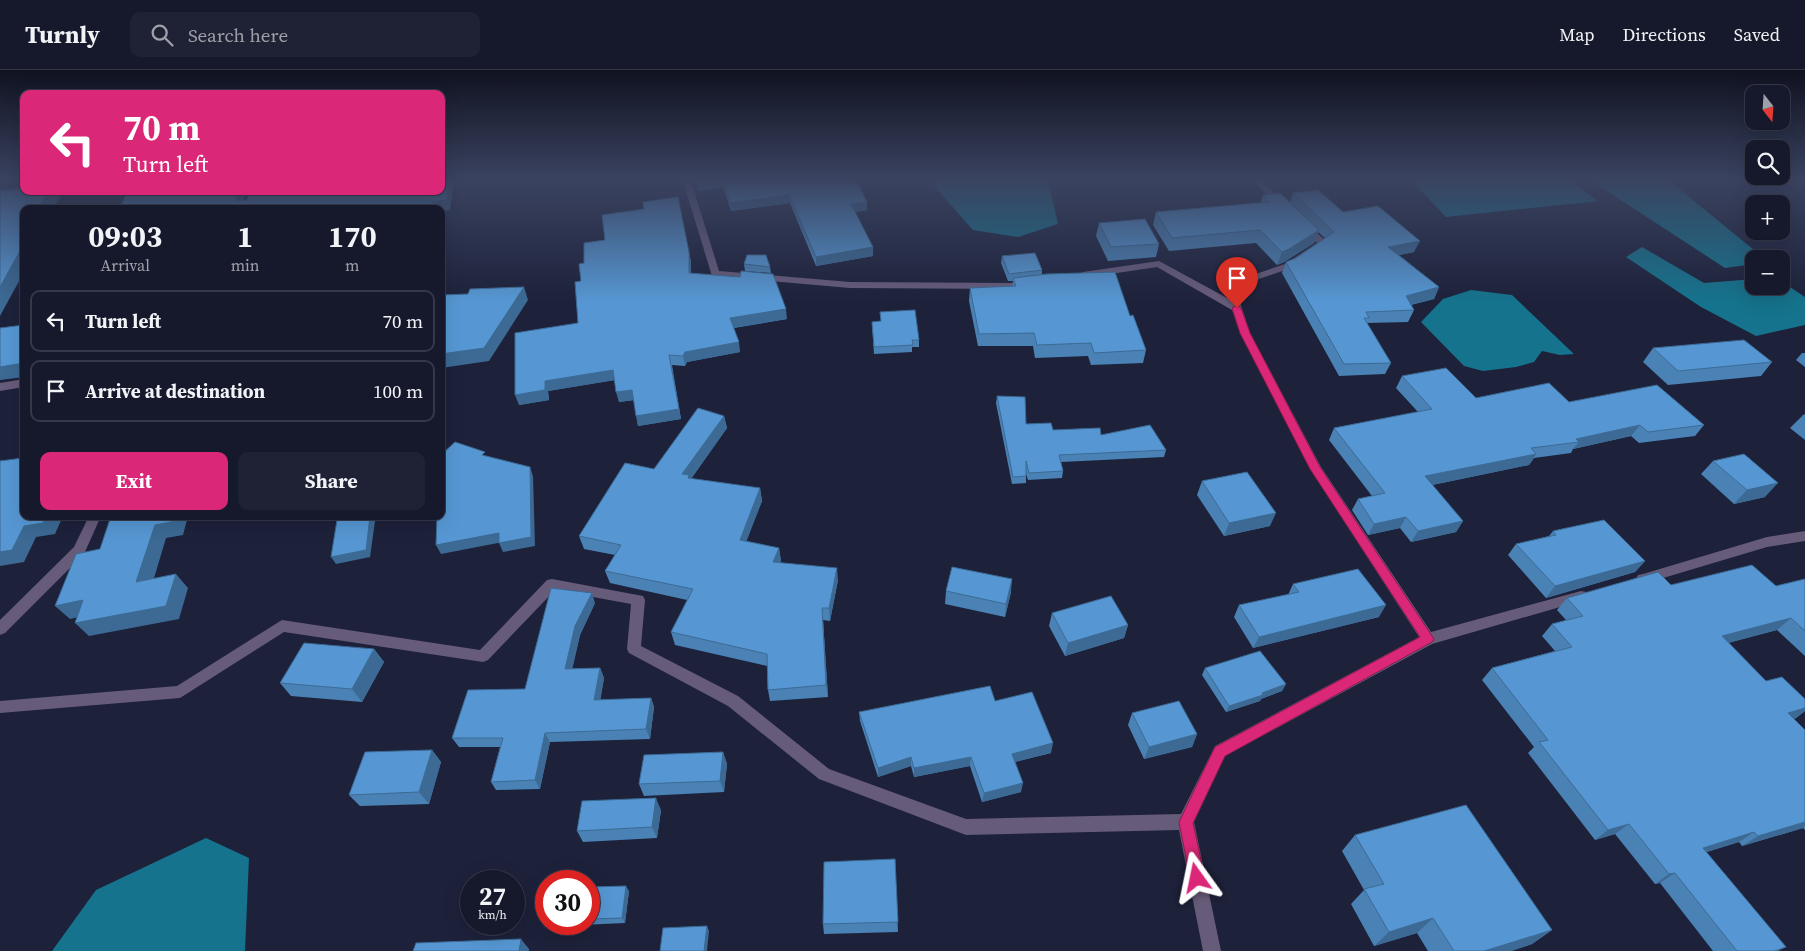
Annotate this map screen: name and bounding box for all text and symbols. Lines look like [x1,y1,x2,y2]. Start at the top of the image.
search box [130,12,480,57]
text: Turnly [25,18,100,51]
icon: search [148,21,176,49]
text: Search here [188,22,288,48]
text: Map [1559,22,1595,47]
text: Directions [1623,22,1706,47]
text: Saved [1734,22,1780,47]
north arrow [1745,85,1790,130]
map controls [1745,85,1790,295]
text: 70 m [123,104,200,152]
icon: left [40,110,105,175]
button: search [1745,140,1790,185]
text: Turn left [123,149,208,179]
button: + [1745,195,1790,240]
text: 09:03 [88,216,162,257]
text: 1 [237,216,253,257]
text: 170 [328,216,377,257]
button: − [1745,250,1790,295]
text: Arrival [101,254,150,276]
text: min [231,254,260,276]
text: m [345,254,359,276]
pin [1216,257,1258,308]
icon: arrive [1223,264,1251,292]
icon: left [42,307,70,335]
text: Turn left [85,308,161,334]
text: 70 m [382,308,423,334]
icon: arrive [42,377,70,405]
text: Arrive at destination [85,378,265,404]
text: 100 m [373,378,423,404]
button: Exit [40,452,228,510]
button: Share [238,452,425,510]
position arrow [1170,851,1222,903]
speed limit sign: 30 [535,870,600,935]
text: 27 [479,879,506,913]
text: km/h [478,907,507,923]

